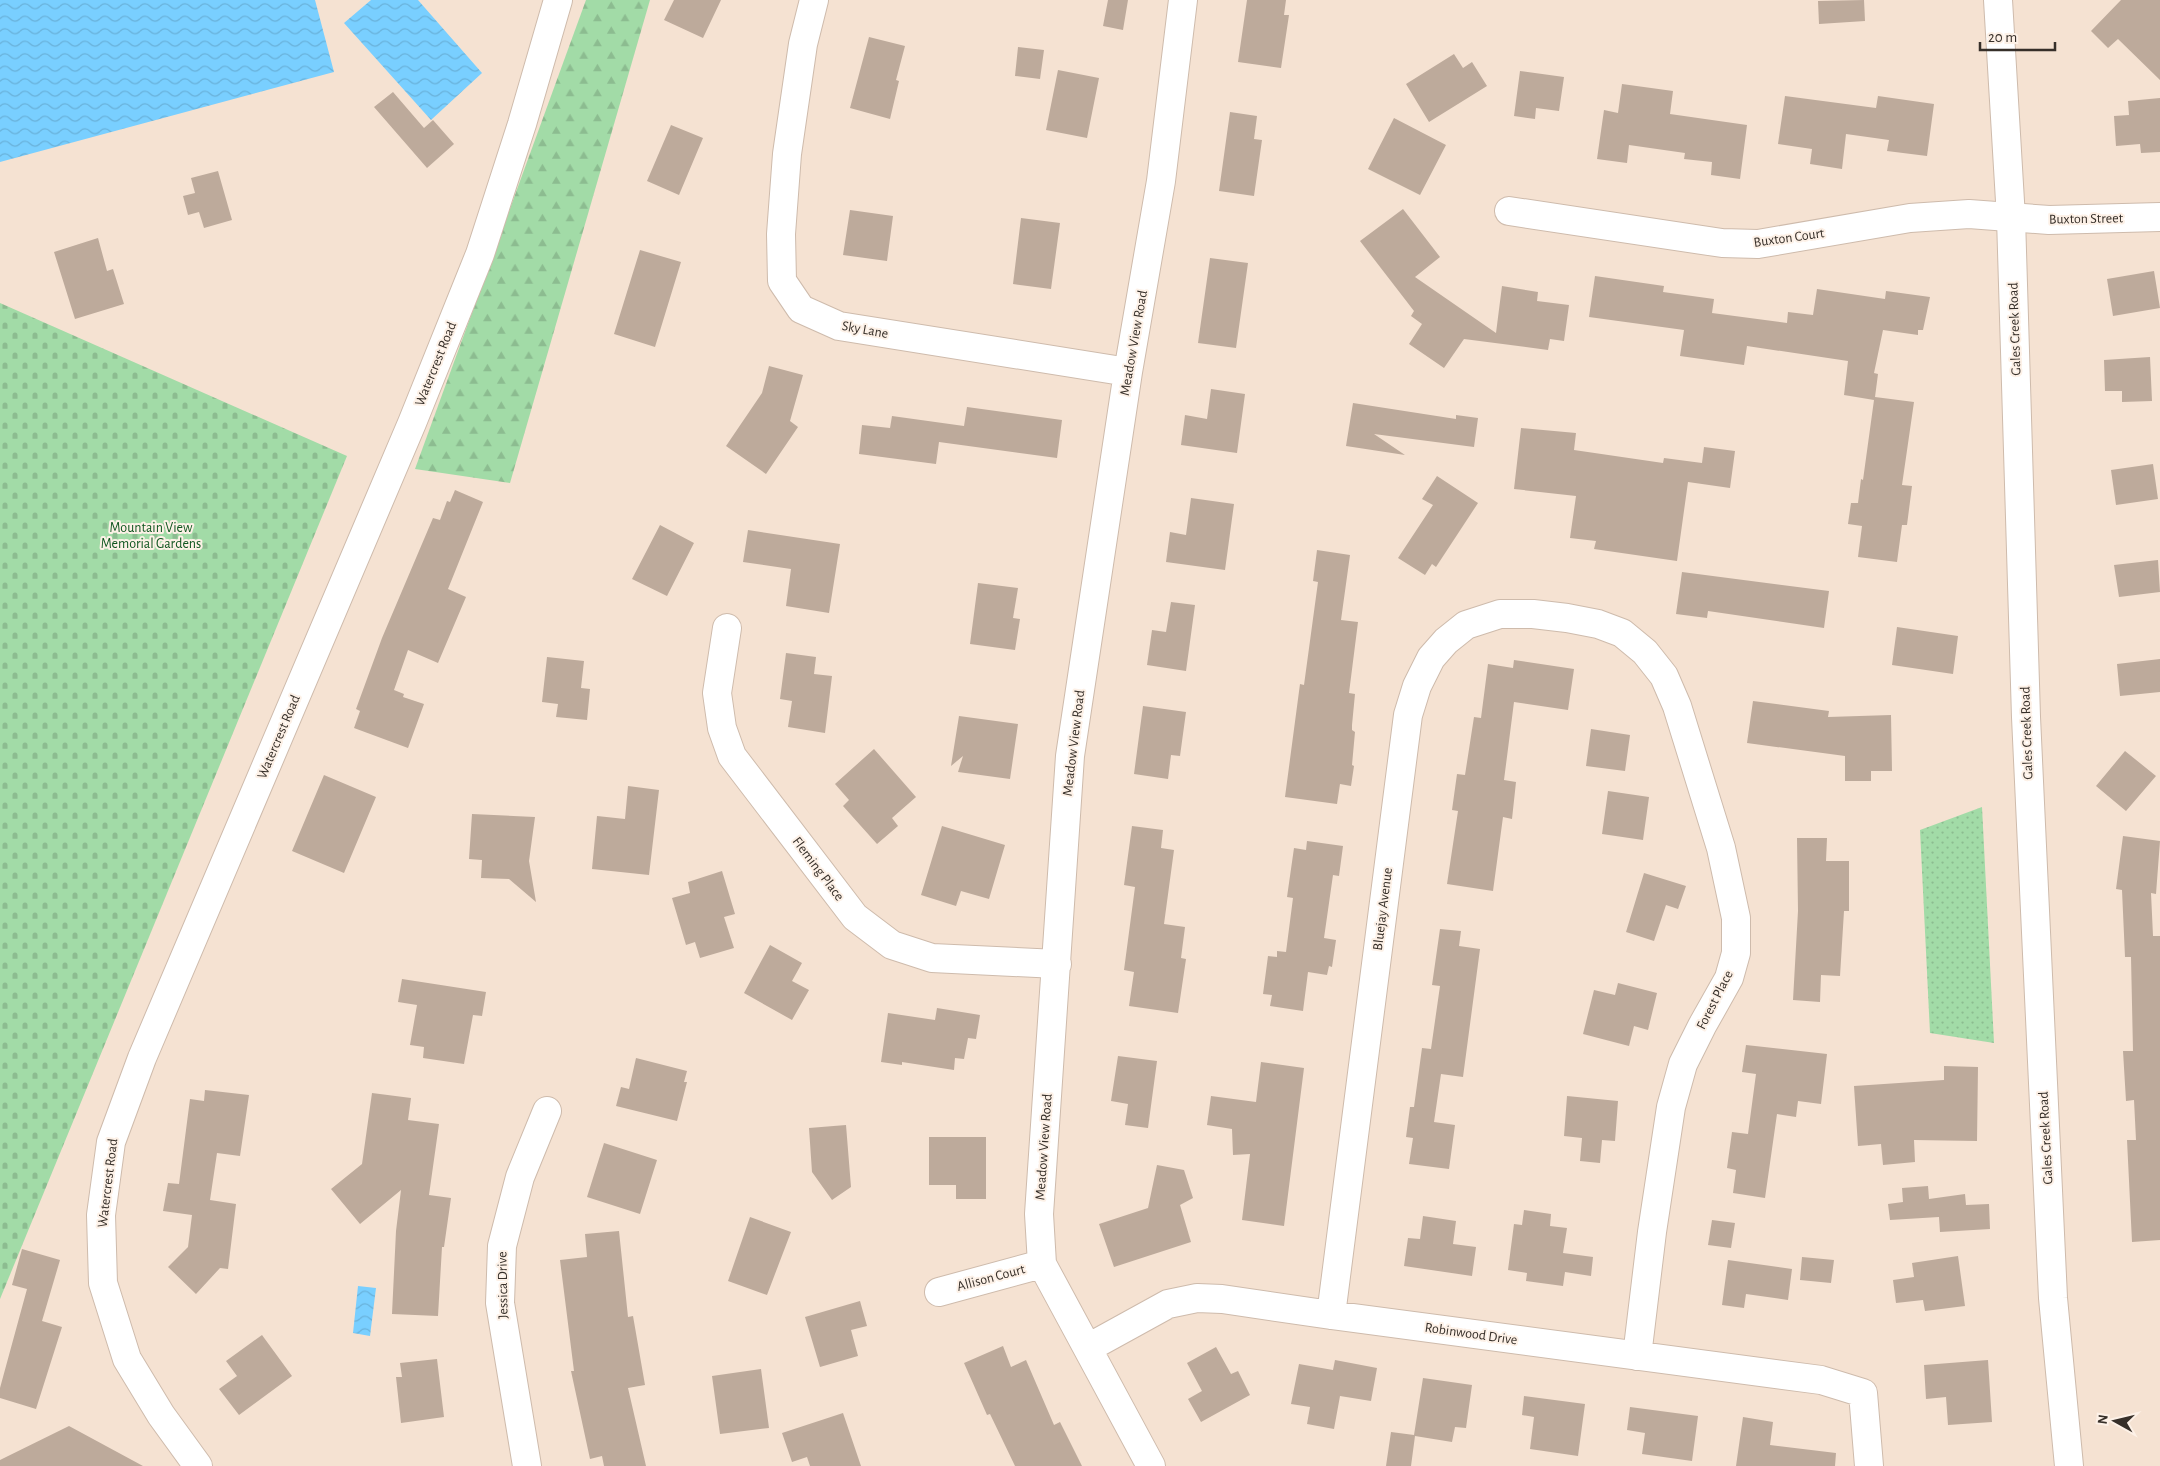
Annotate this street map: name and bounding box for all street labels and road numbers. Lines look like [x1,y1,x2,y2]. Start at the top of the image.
street label: Buxton Street [2049,211,2124,227]
street label: Buxton Court [1753,226,1826,250]
street label: Gales Creek Road [2006,282,2024,376]
street label: Meadow View Road [1118,289,1150,397]
street label: Sky Lane [841,319,889,341]
street label: Watercrest Road [413,320,459,408]
street label: Gales Creek Road [2018,686,2036,780]
street label: Meadow View Road [1061,689,1087,797]
street label: Watercrest Road [255,693,303,781]
street label: Fleming Place [790,834,846,904]
street label: Bluejay Avenue [1371,867,1395,951]
street label: Forest Place [1694,968,1736,1032]
street label: Gales Creek Road [2037,1091,2055,1185]
street label: Meadow View Road [1033,1093,1055,1201]
street label: Watercrest Road [96,1138,120,1228]
street label: Jessica Drive [495,1251,511,1319]
street label: Allison Court [956,1262,1027,1294]
street label: Robinwood Drive [1424,1321,1518,1347]

